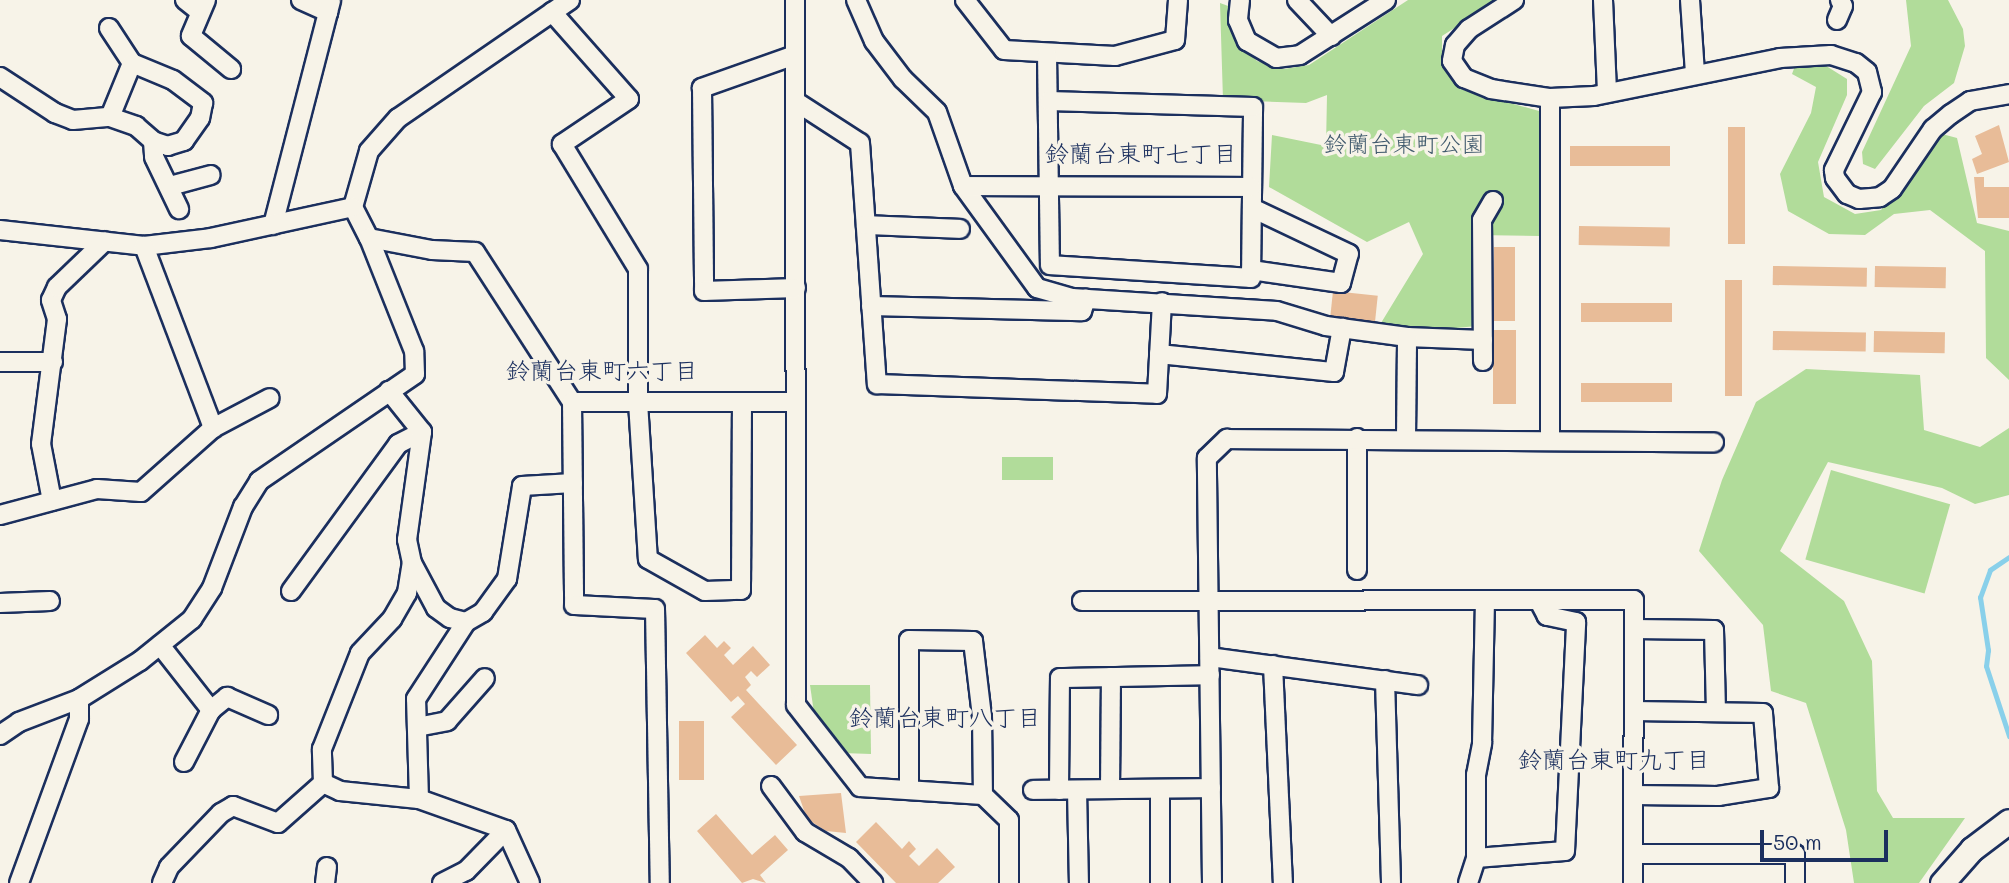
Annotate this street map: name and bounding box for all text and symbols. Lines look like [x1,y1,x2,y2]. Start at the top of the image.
park label: 鈴蘭台東町公園 [1324,129,1484,157]
district label: 鈴蘭台東町七丁目 [1045,139,1237,167]
district label: 鈴蘭台東町六丁目 [506,356,698,384]
district label: 鈴蘭台東町八丁目 [849,703,1041,731]
district label: 鈴蘭台東町九丁目 [1518,745,1710,773]
scale bar [1764,816,1892,860]
text: 50 m [1773,828,1822,855]

